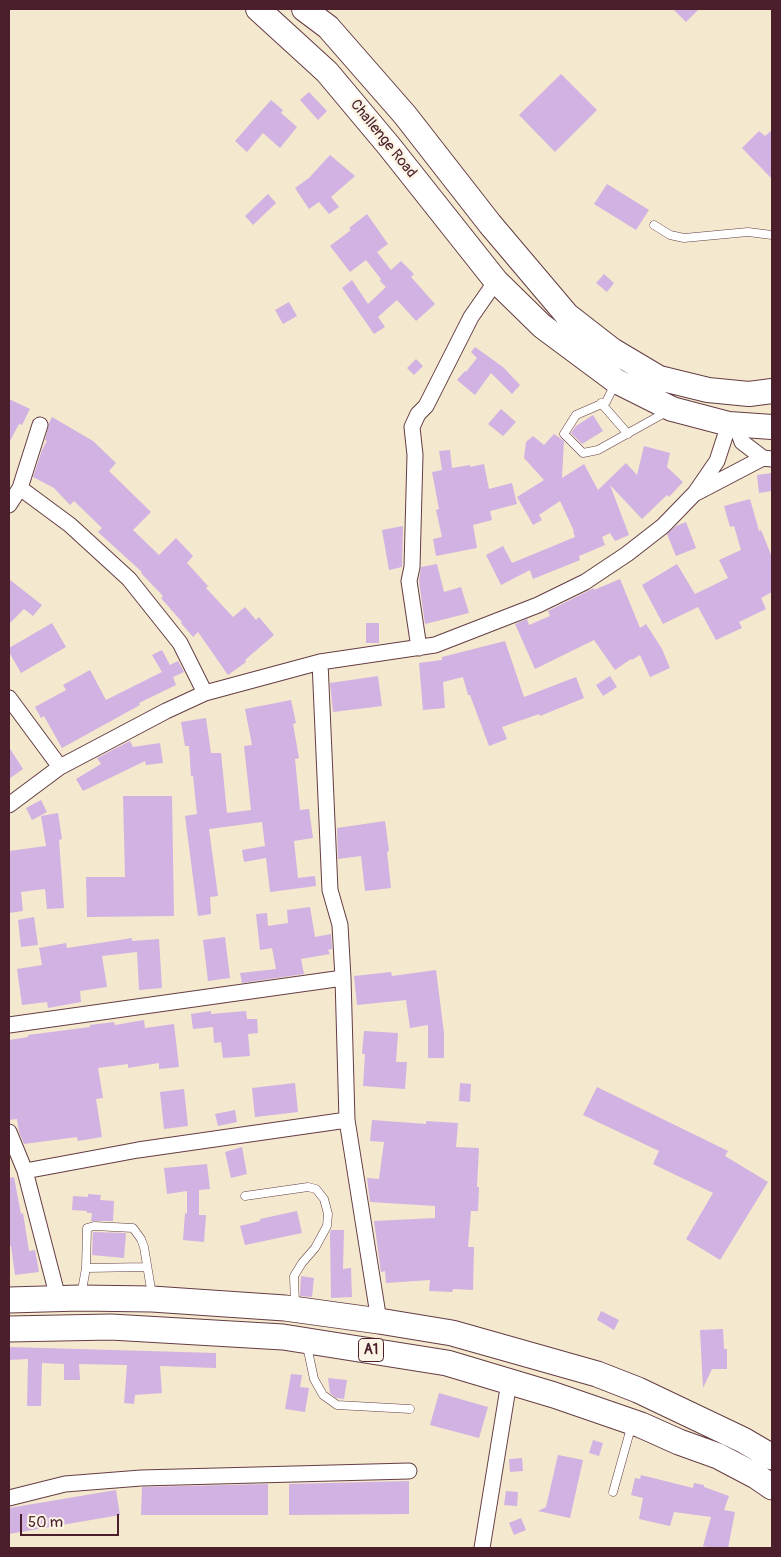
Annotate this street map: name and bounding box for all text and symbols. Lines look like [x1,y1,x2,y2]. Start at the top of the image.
street label: Challenge Road [346,96,420,182]
road number: A1 [358,1338,384,1362]
scale bar [22,1504,121,1536]
text: 50 m [28,1513,63,1532]

